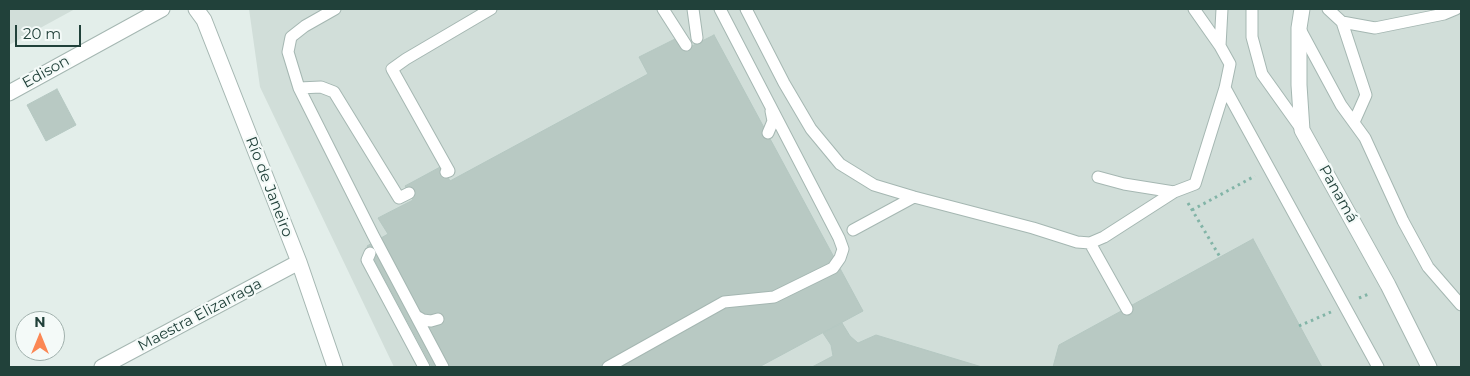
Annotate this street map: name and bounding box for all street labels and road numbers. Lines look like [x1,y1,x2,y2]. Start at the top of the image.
street label: Edison [19,52,73,92]
street label: Río de Janeiro [242,134,296,240]
street label: Panamá [1315,162,1361,226]
street label: Maestra Elizarraga [135,275,265,355]

